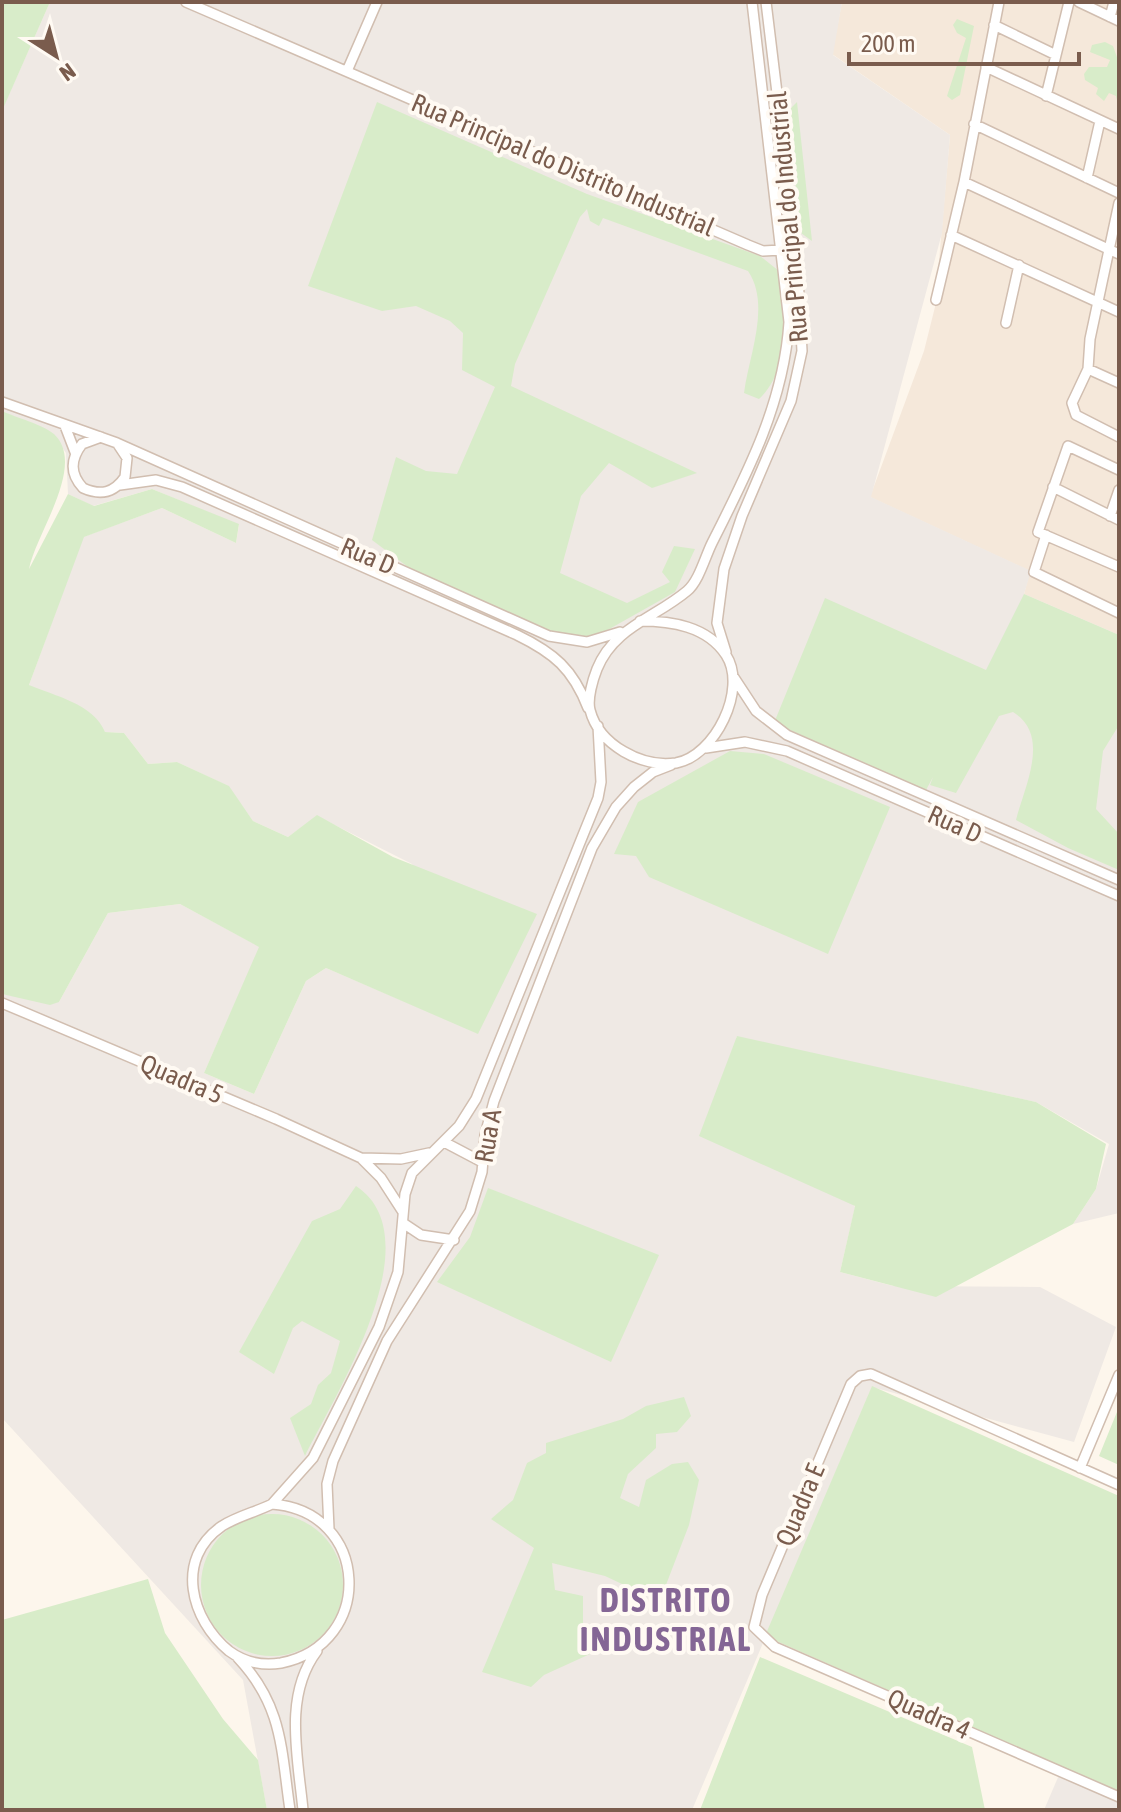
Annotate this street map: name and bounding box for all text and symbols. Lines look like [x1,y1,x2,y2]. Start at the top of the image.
north arrow [16,16,96,96]
scale bar [849,16,1079,66]
text: 200 m [861,30,915,57]
text: N [55,58,81,87]
street label: Rua Principal do Distrito Industrial [407,87,719,243]
street label: Rua Principal do Industrial [762,90,814,344]
street label: Rua D [336,531,400,581]
street label: Rua D [923,799,987,849]
street label: Quadra 5 [136,1048,228,1110]
street label: Rua A [469,1107,508,1165]
street label: Quadra E [769,1460,831,1550]
district label: DISTRITO INDUSTRIAL [580,1580,752,1658]
street label: Quadra 4 [883,1683,975,1745]

